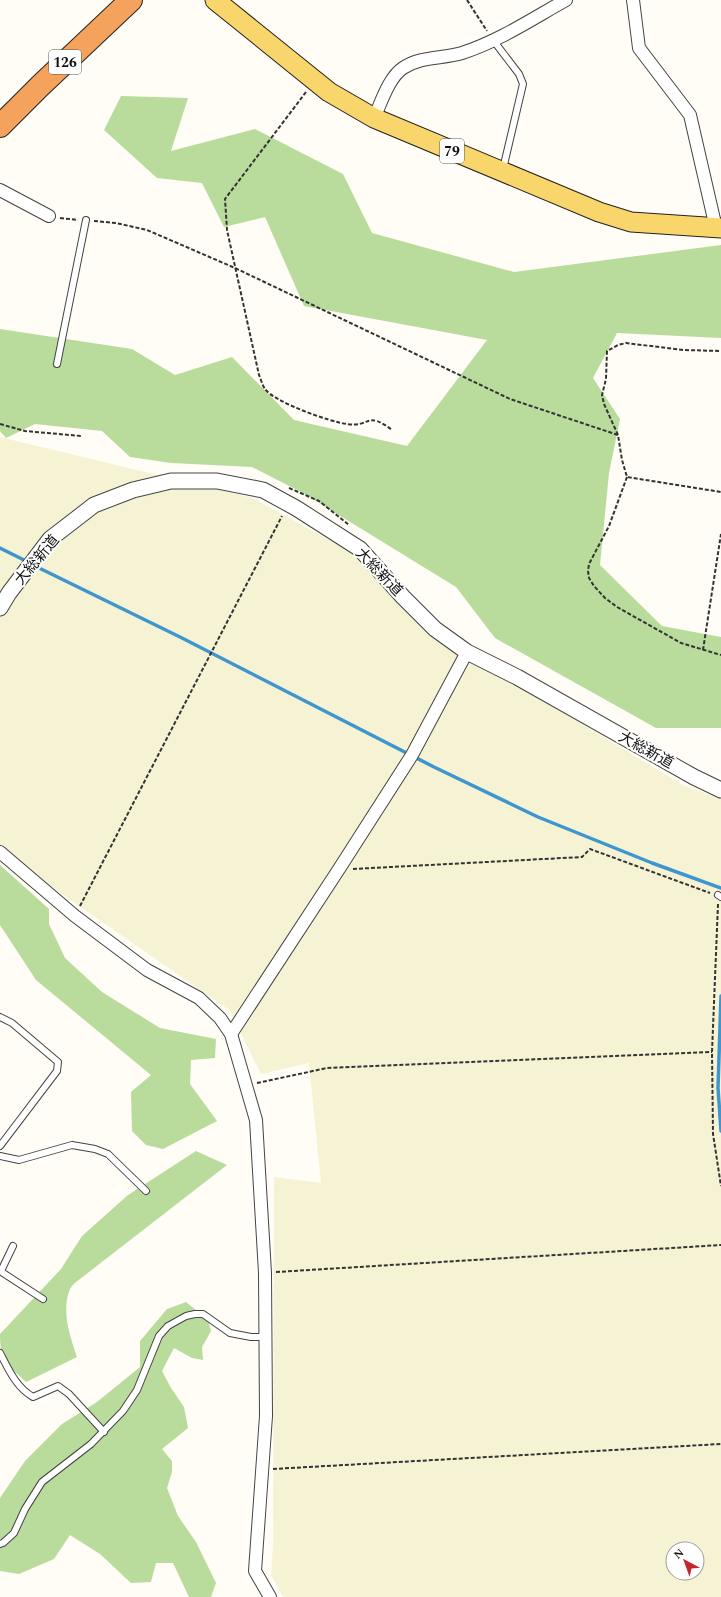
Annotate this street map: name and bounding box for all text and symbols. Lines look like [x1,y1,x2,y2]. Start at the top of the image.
road number: 126 [49,50,81,74]
road number: 79 [440,139,464,163]
street label: 大総新道 [9,530,65,590]
street label: 大総新道 [350,542,408,602]
street label: 大総新道 [614,725,678,775]
north arrow [665,1541,705,1581]
text: N [670,1544,688,1563]

